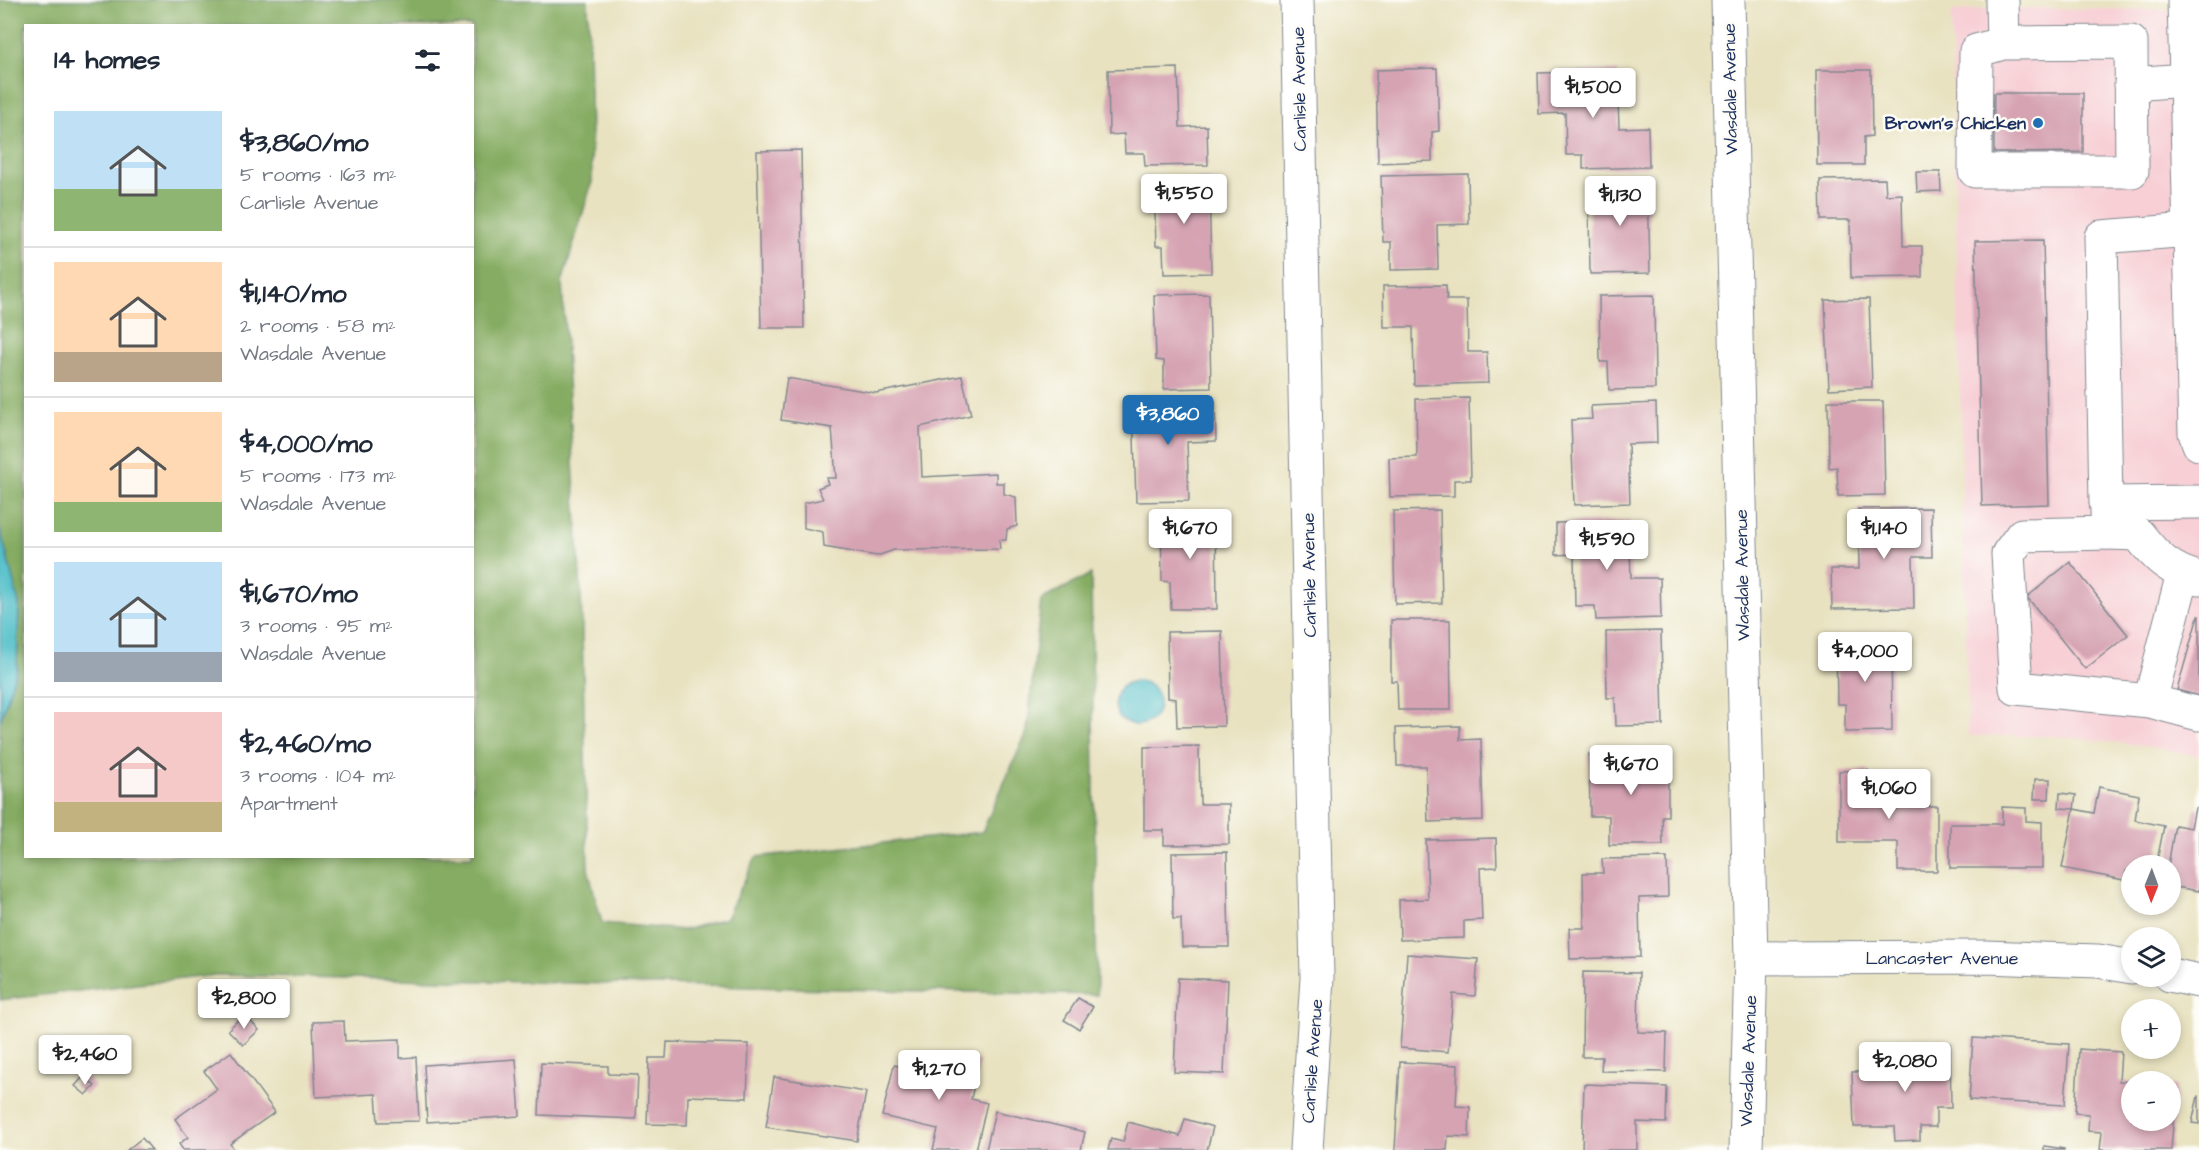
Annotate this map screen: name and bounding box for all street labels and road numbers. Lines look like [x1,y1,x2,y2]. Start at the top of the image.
street label: Wasdale Avenue [1717,23,1744,155]
street label: Carlisle Avenue [1286,26,1313,152]
street label: Wasdale Avenue [1729,509,1756,641]
street label: Carlisle Avenue [1296,512,1323,638]
street label: Lancaster Avenue [1866,946,2019,971]
street label: Wasdale Avenue [1734,994,1763,1127]
street label: Carlisle Avenue [1296,998,1329,1124]

